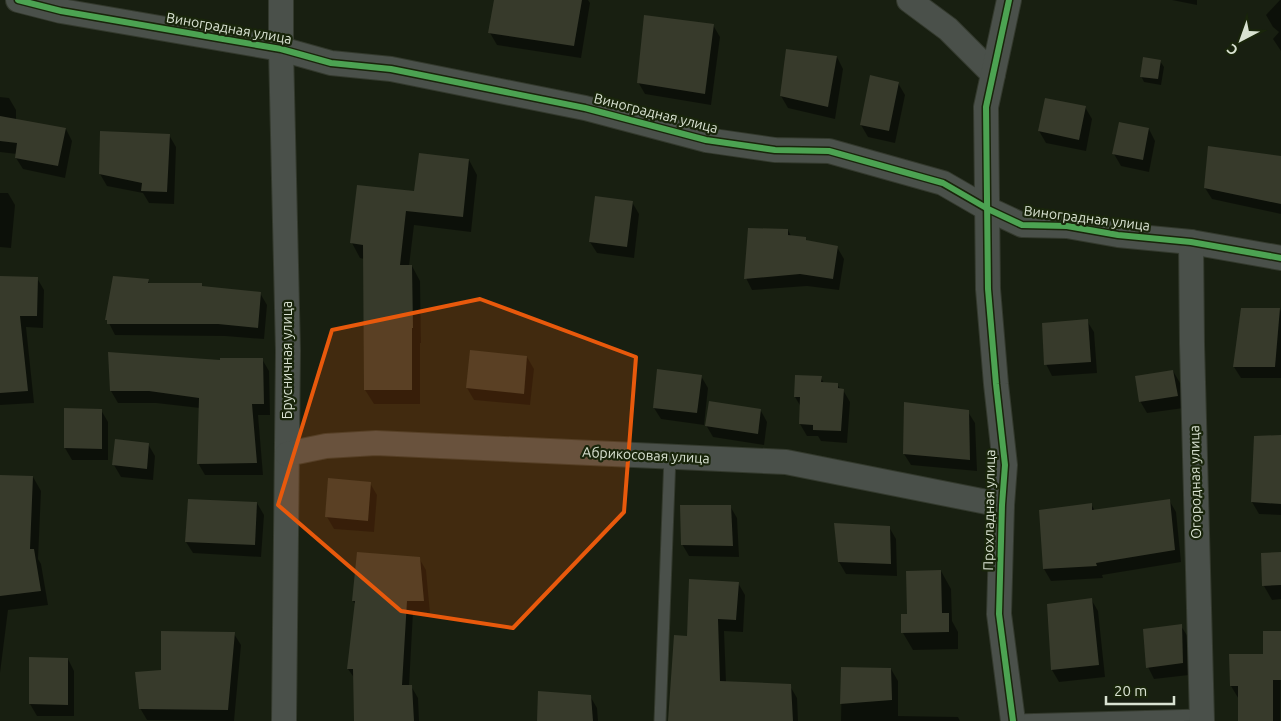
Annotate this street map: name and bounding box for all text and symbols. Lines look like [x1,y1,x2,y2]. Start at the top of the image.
street label: Виноградная улица [165,9,293,47]
north arrow [1216,15,1266,65]
text: С [1224,41,1241,59]
street label: Виноградная улица [592,90,720,136]
street label: Виноградная улица [1023,202,1151,234]
street label: Брусничная улица [279,301,295,419]
street label: Огородная улица [1186,425,1204,539]
street label: Абрикосовая улица [582,444,710,466]
street label: Прохладная улица [980,449,998,571]
scale bar [1106,674,1174,706]
text: 20 m [1114,682,1147,699]

